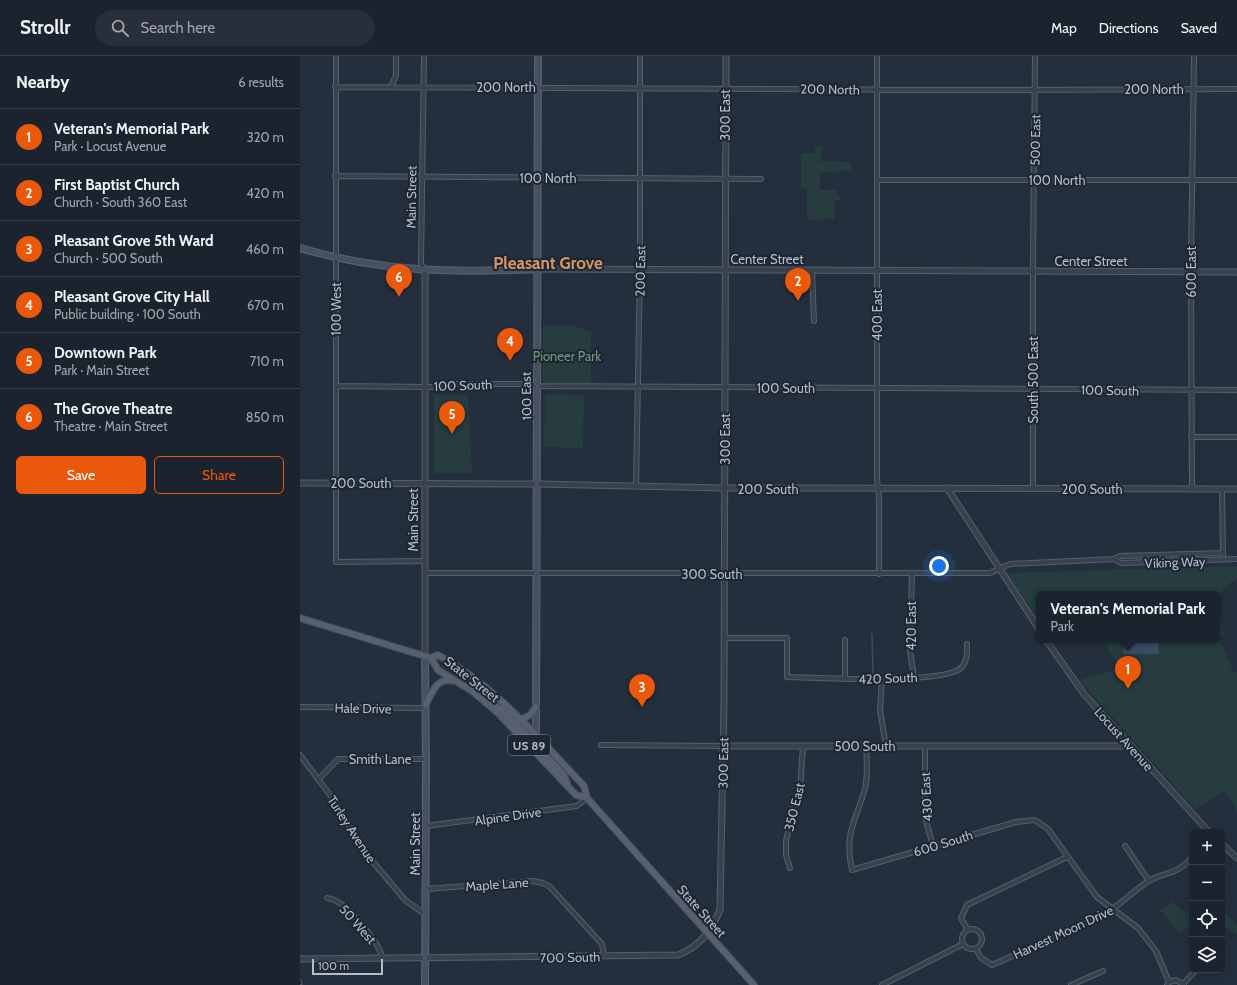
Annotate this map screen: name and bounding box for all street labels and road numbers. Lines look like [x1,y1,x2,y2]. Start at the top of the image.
street label: 200 North [476,79,536,95]
street label: 200 North [800,80,860,98]
street label: 200 North [1124,81,1184,97]
street label: 300 East [717,89,733,141]
street label: 500 East [1027,114,1043,166]
street label: Main Street [402,165,420,229]
street label: 100 North [520,170,576,186]
street label: 100 North [1029,172,1085,188]
street label: 200 East [632,245,648,297]
street label: 600 East [1183,246,1199,298]
street label: Center Street [730,251,804,267]
street label: Center Street [1054,253,1128,269]
street label: 100 West [328,282,344,336]
street label: 400 East [869,288,885,341]
street label: South 500 East [1025,336,1041,424]
street label: 100 East [518,371,534,420]
street label: 100 South [434,376,492,394]
street label: 100 South [757,380,815,396]
street label: 100 South [1081,381,1139,399]
street label: 300 East [717,413,733,465]
street label: 200 South [331,475,391,491]
street label: 200 South [738,481,798,497]
street label: 200 South [1062,481,1122,497]
street label: Main Street [405,488,421,552]
street label: Viking Way [1144,553,1206,571]
street label: 300 South [681,566,743,582]
street label: 420 East [903,601,919,651]
street label: State Street [441,653,503,706]
street label: 420 South [858,669,918,687]
street label: Hale Drive [334,700,392,717]
street label: Locust Avenue [1091,704,1157,774]
road number: US 89 [508,735,550,755]
street label: 300 East [715,737,731,789]
street label: 500 South [834,738,896,754]
street label: Smith Lane [349,751,412,767]
street label: 430 East [917,771,935,822]
street label: 350 East [780,781,808,833]
street label: Turley Avenue [324,792,380,866]
street label: Alpine Drive [474,803,543,829]
street label: Main Street [407,812,423,876]
street label: 600 South [911,826,975,860]
street label: Maple Lane [465,874,529,894]
street label: State Street [674,881,730,941]
street label: 50 West [336,901,380,947]
street label: Harvest Moon Drive [1010,902,1116,962]
street label: 700 South [540,948,600,966]

